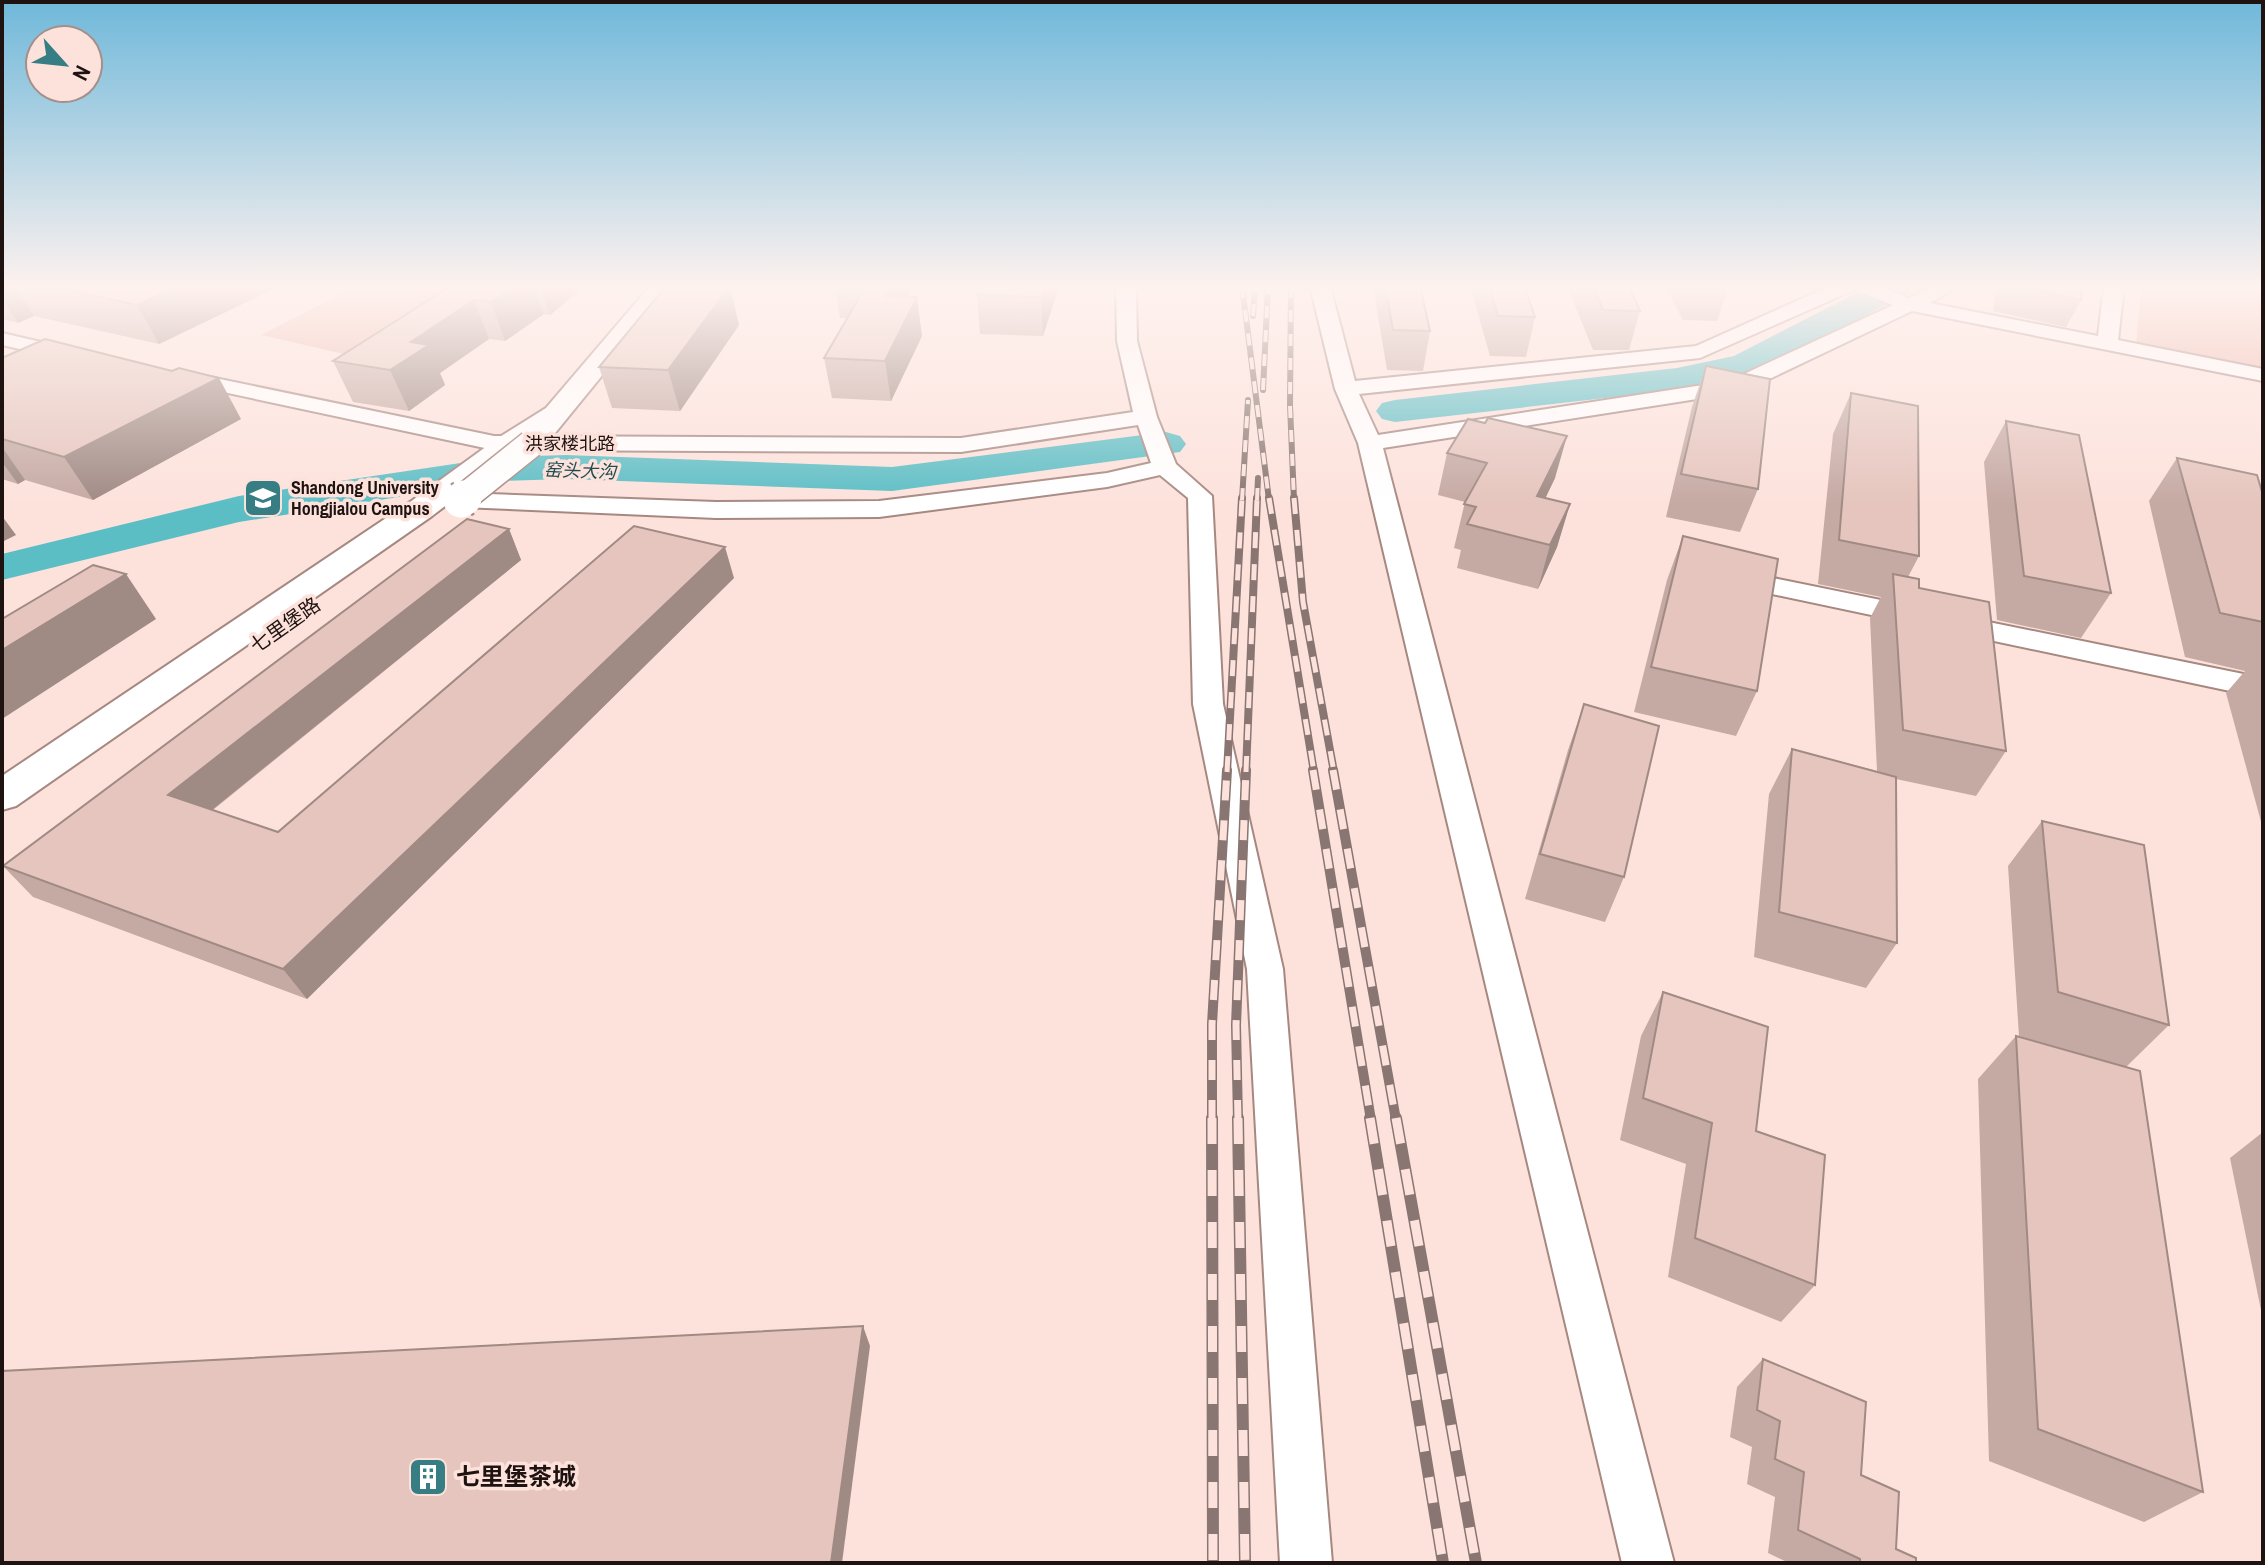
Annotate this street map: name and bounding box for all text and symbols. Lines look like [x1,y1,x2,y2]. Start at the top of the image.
north arrow [24,24,104,104]
text: N [65,60,98,86]
street label: 洪家楼北路 [525,431,615,456]
water label: 窑头大沟 [544,457,618,484]
place label: Shandong University Hongjialou Campus [291,475,439,521]
school or university icon: Shandong University Hongjialou Campus [242,477,284,519]
street label: 七里堡路 [244,591,325,659]
building icon: 七里堡茶城 [407,1456,449,1498]
place label: 七里堡茶城 [456,1460,576,1492]

